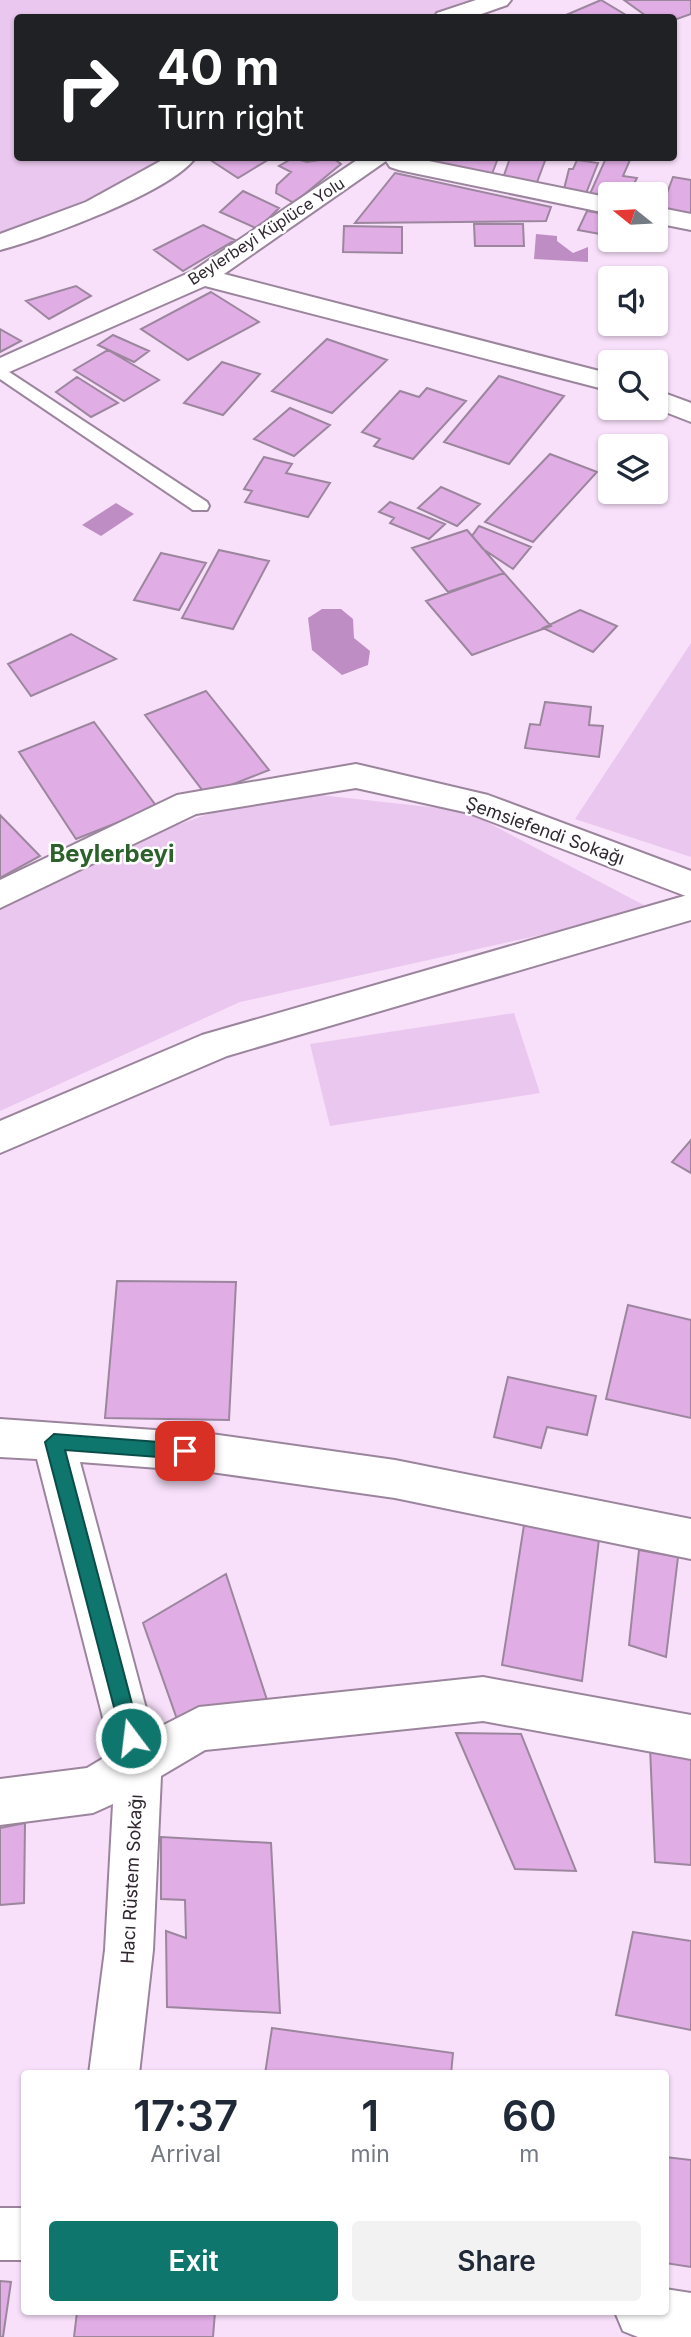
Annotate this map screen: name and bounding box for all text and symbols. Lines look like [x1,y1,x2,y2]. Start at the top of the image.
text: 40 m [157,38,280,97]
icon: right [42,42,133,133]
text: Turn right [157,98,304,137]
street label: Beylerbeyi Küplüce Yolu [184,173,348,289]
north arrow [598,182,668,252]
map controls [598,182,668,504]
button: sound [598,266,668,336]
button: search [598,350,668,420]
button: layers [598,434,668,504]
street label: Şemsiefendi Sokağı [463,792,628,869]
district label: Beylerbeyi [49,839,175,868]
pin [155,1421,215,1481]
icon: arrive [166,1432,204,1470]
position arrow [94,1701,168,1775]
street label: Hacı Rüstem Sokağı [117,1794,146,1964]
text: 17:37 [133,2090,238,2141]
text: 1 [361,2090,379,2141]
text: 60 [502,2090,557,2141]
text: Arrival [150,2140,221,2168]
text: min [350,2140,390,2168]
text: m [519,2140,539,2168]
button: Exit [49,2221,338,2301]
button: Share [352,2221,641,2301]

